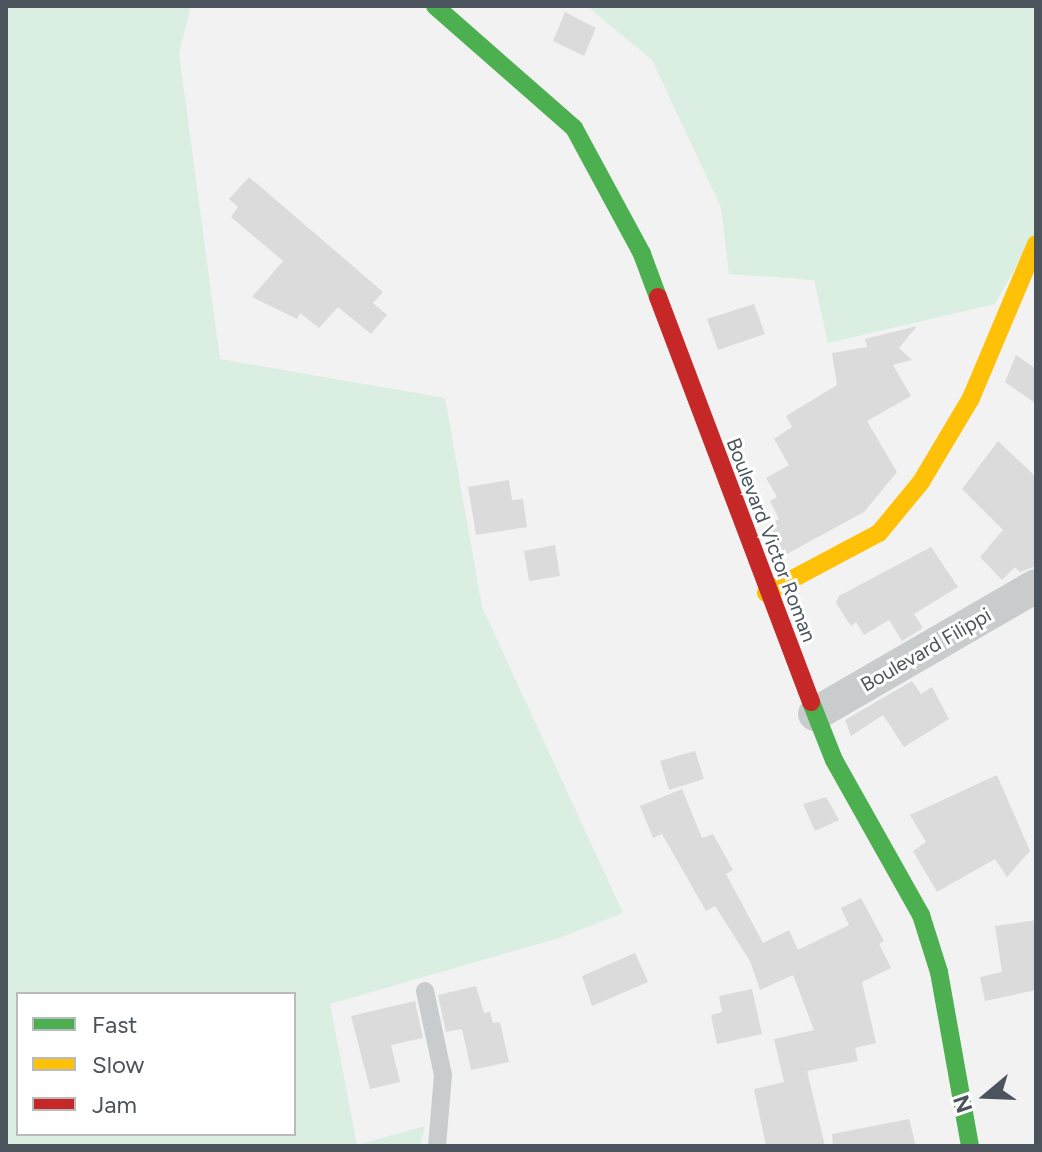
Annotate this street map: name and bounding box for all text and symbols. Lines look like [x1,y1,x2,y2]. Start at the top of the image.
street label: Boulevard Victor Roman [721,435,821,645]
street label: Boulevard Filippi [857,603,995,697]
legend [16,992,296,1136]
text: Fast [92,1010,137,1039]
text: Slow [92,1050,144,1079]
north arrow [946,1056,1026,1136]
text: Jam [92,1090,137,1119]
text: N [947,1092,978,1116]

